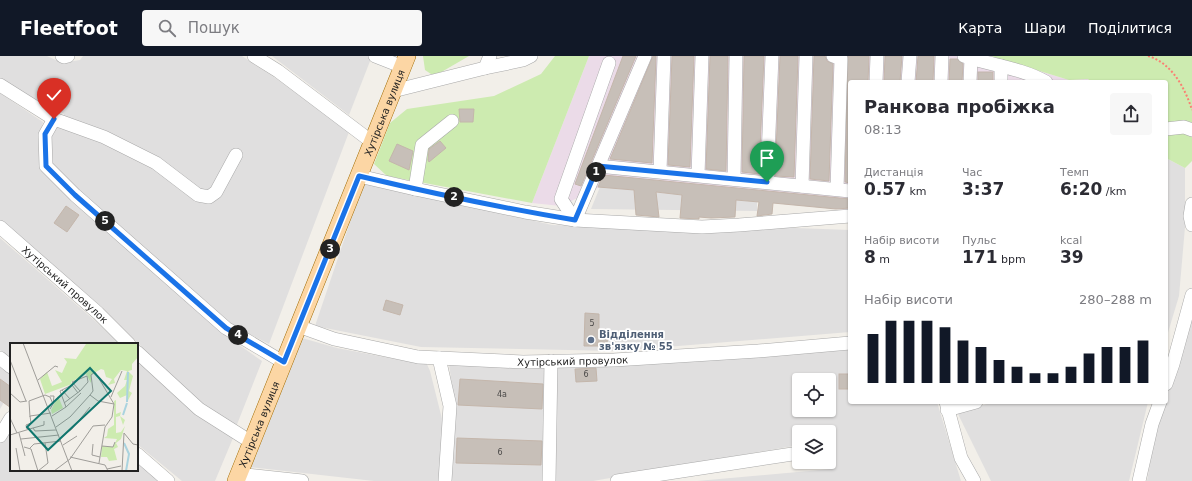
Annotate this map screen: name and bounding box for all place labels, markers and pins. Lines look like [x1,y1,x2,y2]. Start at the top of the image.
pin [37,78,71,119]
pin [750,141,784,182]
pin: 1 [586,162,606,182]
pin: 2 [444,187,464,207]
pin: 5 [95,211,115,231]
pin: 3 [320,239,340,259]
pin: 4 [228,325,248,345]
place label: Відділення зв'язку № 55 [599,329,673,352]
marker: Відділення зв'язку № 55 [586,335,596,345]

